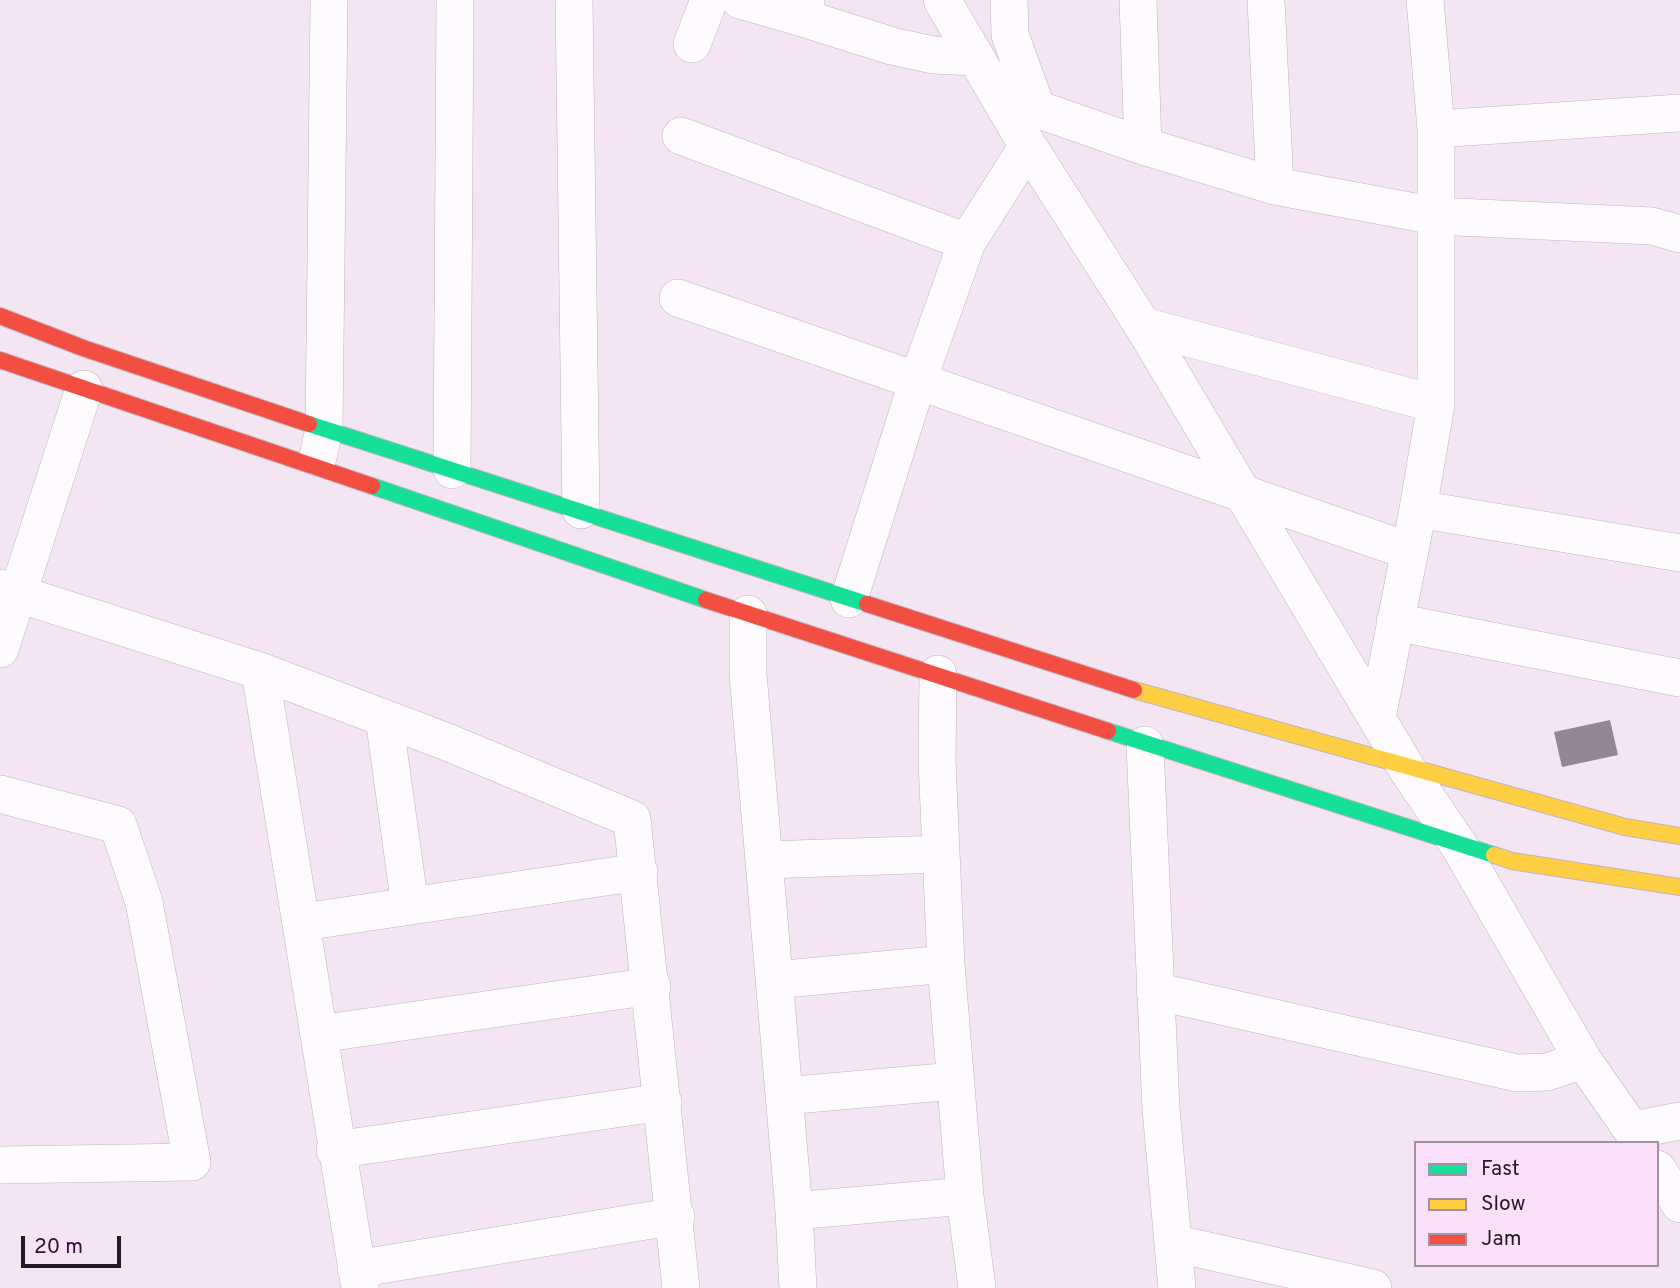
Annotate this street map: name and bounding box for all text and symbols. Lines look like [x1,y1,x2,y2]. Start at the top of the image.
legend [1414,1141,1659,1267]
text: Fast [1481,1156,1520,1183]
text: Slow [1481,1191,1526,1218]
scale bar [24,1222,124,1266]
text: Jam [1481,1226,1522,1253]
text: 20 m [34,1234,83,1261]

